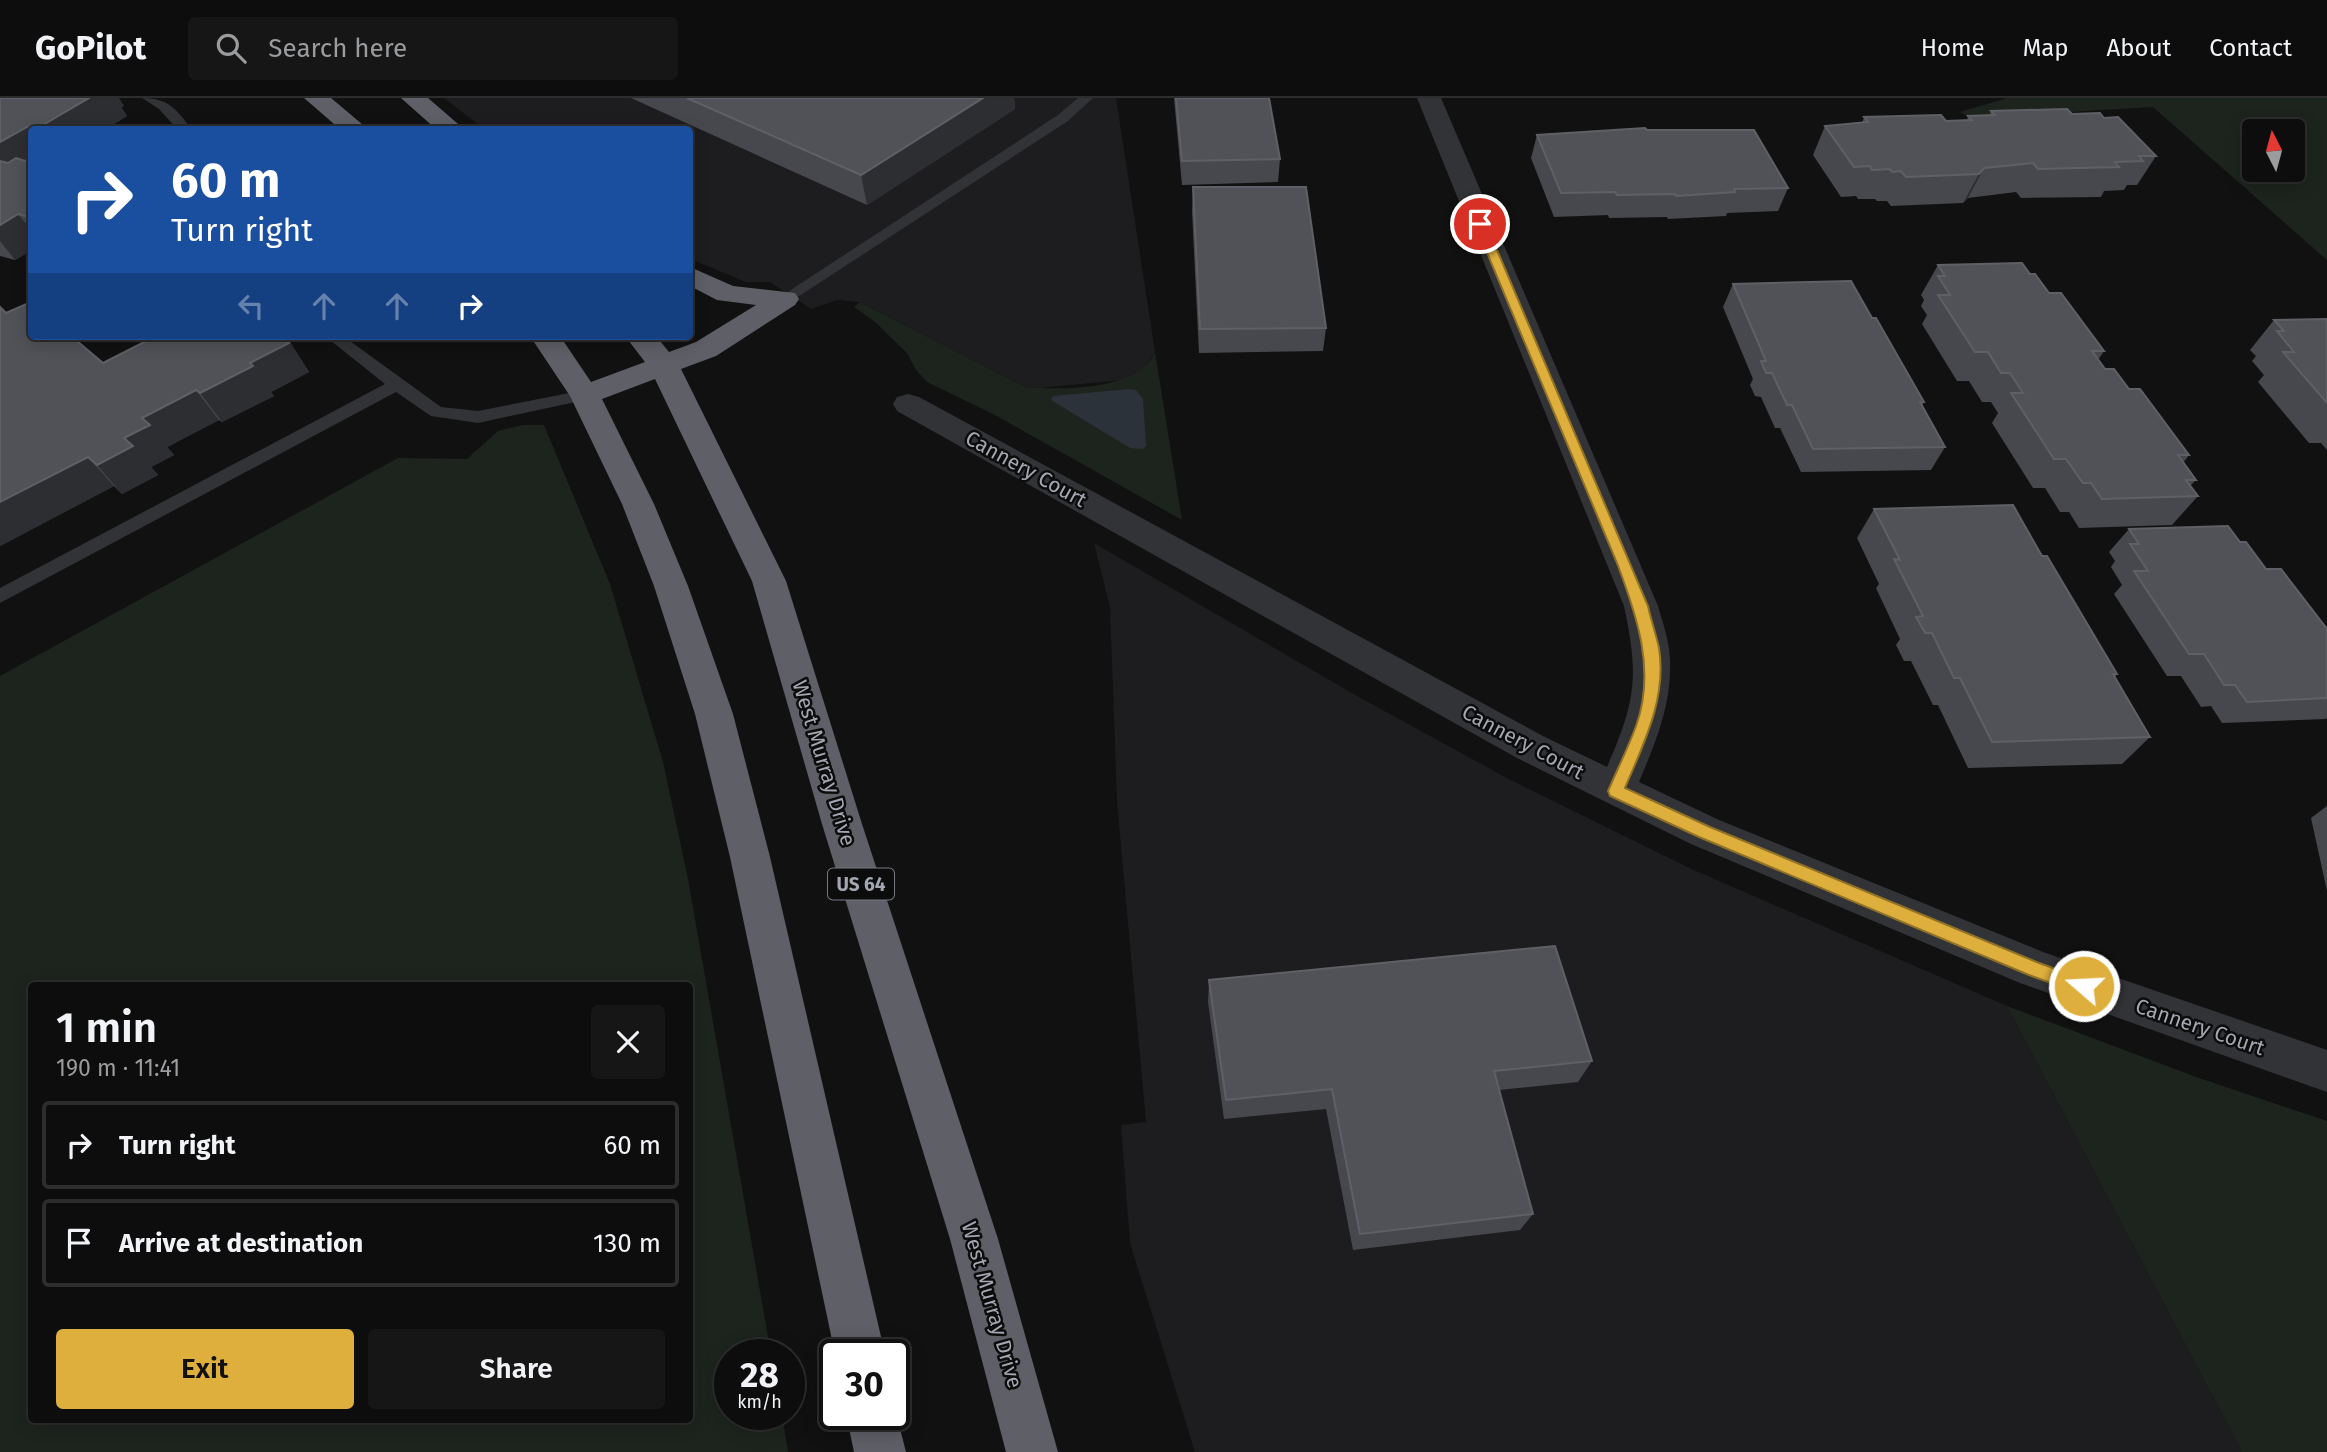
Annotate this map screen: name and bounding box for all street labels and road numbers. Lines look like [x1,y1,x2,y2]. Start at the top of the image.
street label: Cannery Court [961,425,1092,513]
street label: West Murray Drive [786,677,862,849]
street label: Cannery Court [1457,699,1589,785]
road number: US 64 [828,869,894,900]
street label: Cannery Court [2132,993,2268,1061]
street label: West Murray Drive [956,1219,1028,1391]

